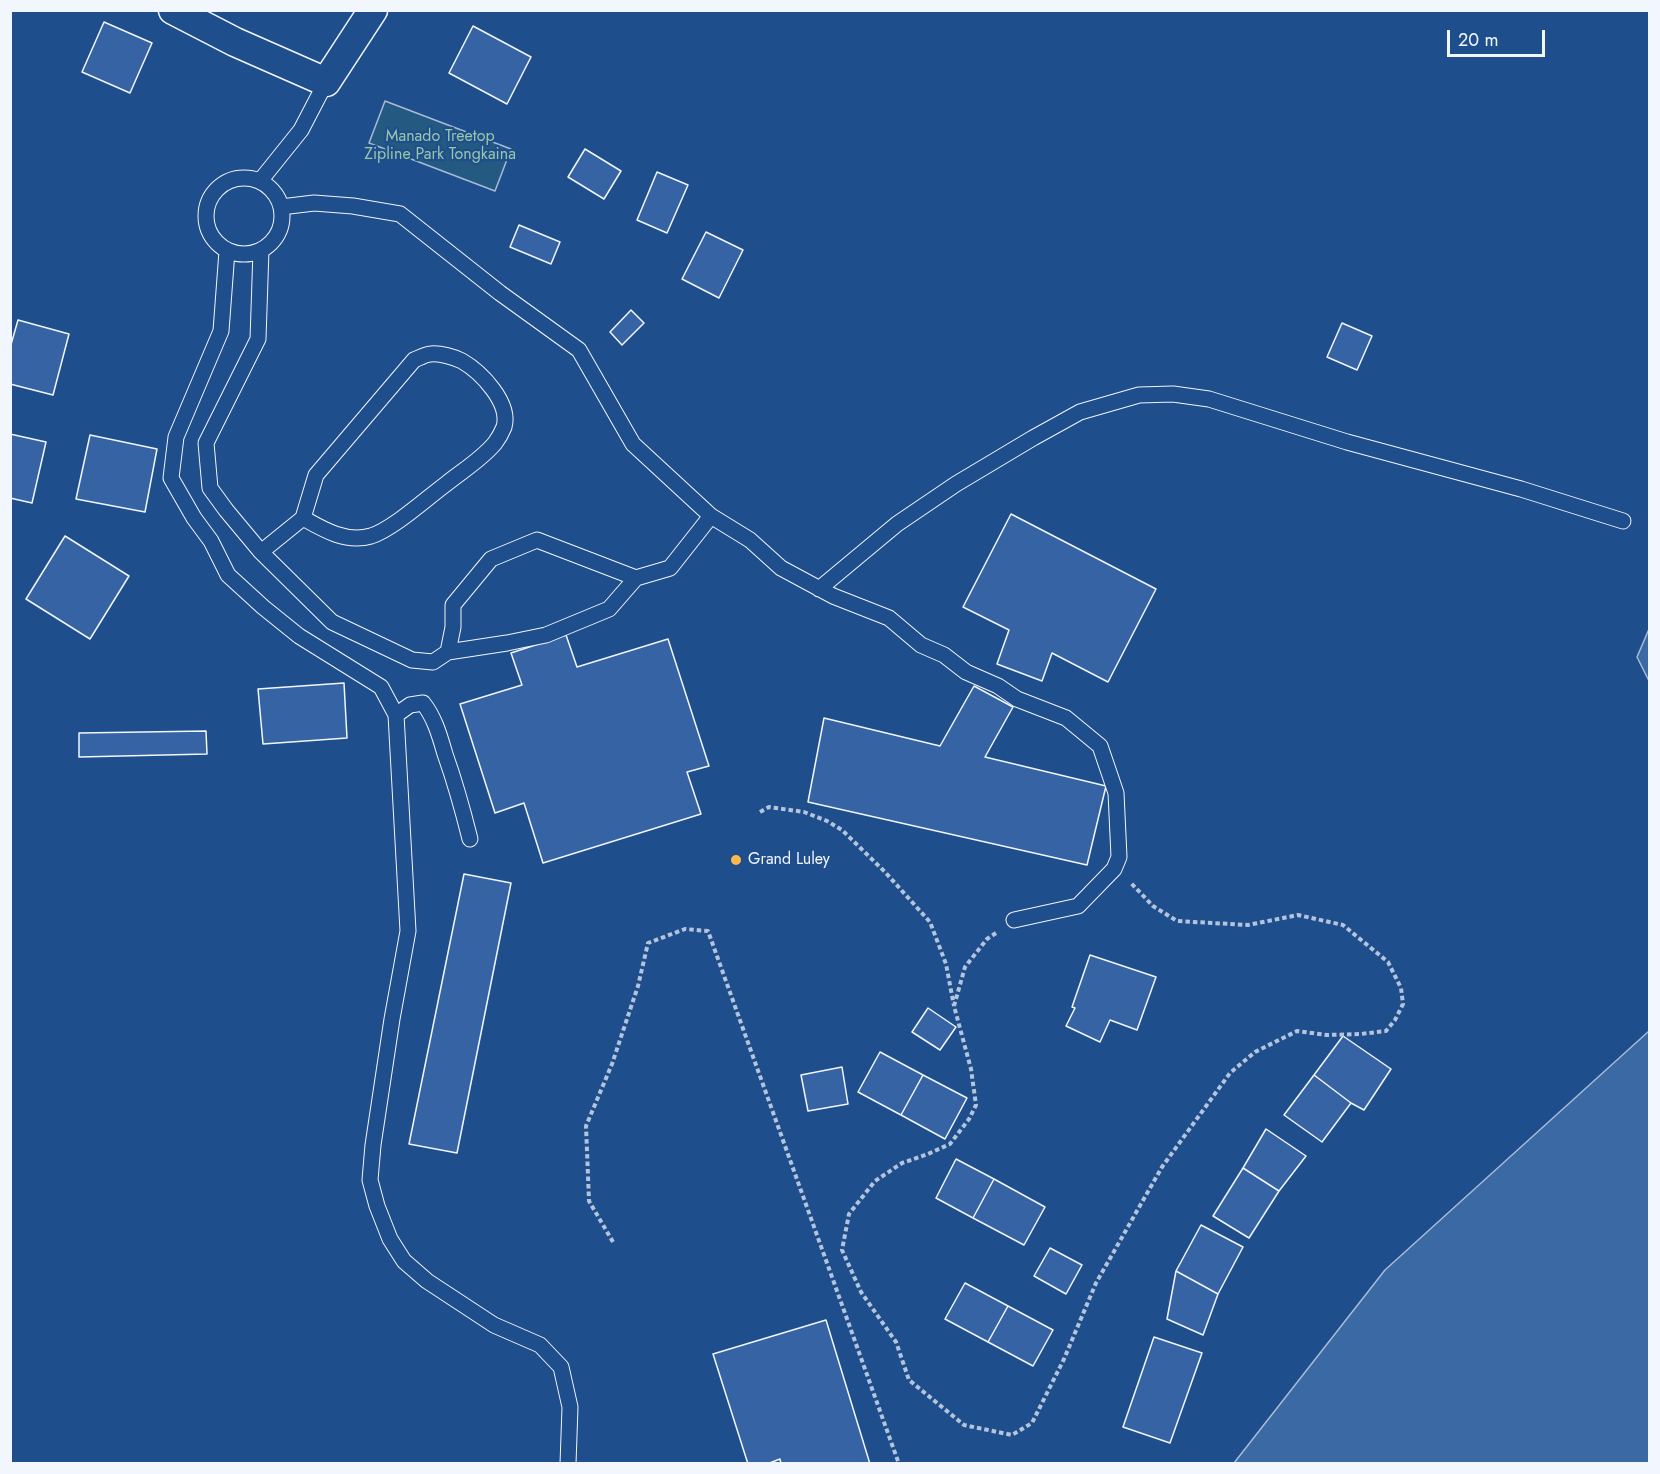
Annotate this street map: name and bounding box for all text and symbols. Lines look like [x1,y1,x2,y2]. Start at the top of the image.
scale bar [1450,18,1548,56]
text: 20 m [1458,27,1498,53]
park label: Manado Treetop Zipline Park Tongkaina [364,127,516,165]
place label: Grand Luley [748,850,830,870]
marker: Grand Luley [729,853,743,867]

